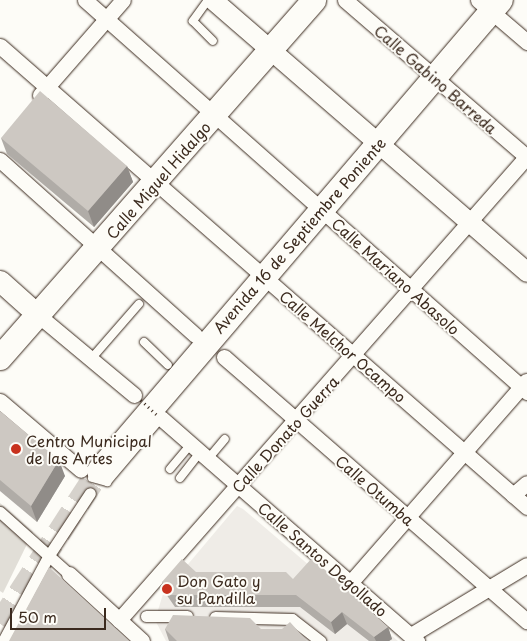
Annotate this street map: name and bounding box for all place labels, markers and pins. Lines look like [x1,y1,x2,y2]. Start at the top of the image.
place label: Centro Municipal de las Artes [26,431,152,466]
marker: Centro Municipal de las Artes [10,443,22,455]
place label: Don Gato y su Pandilla [177,571,260,606]
marker: Don Gato y su Pandilla [161,583,173,595]

